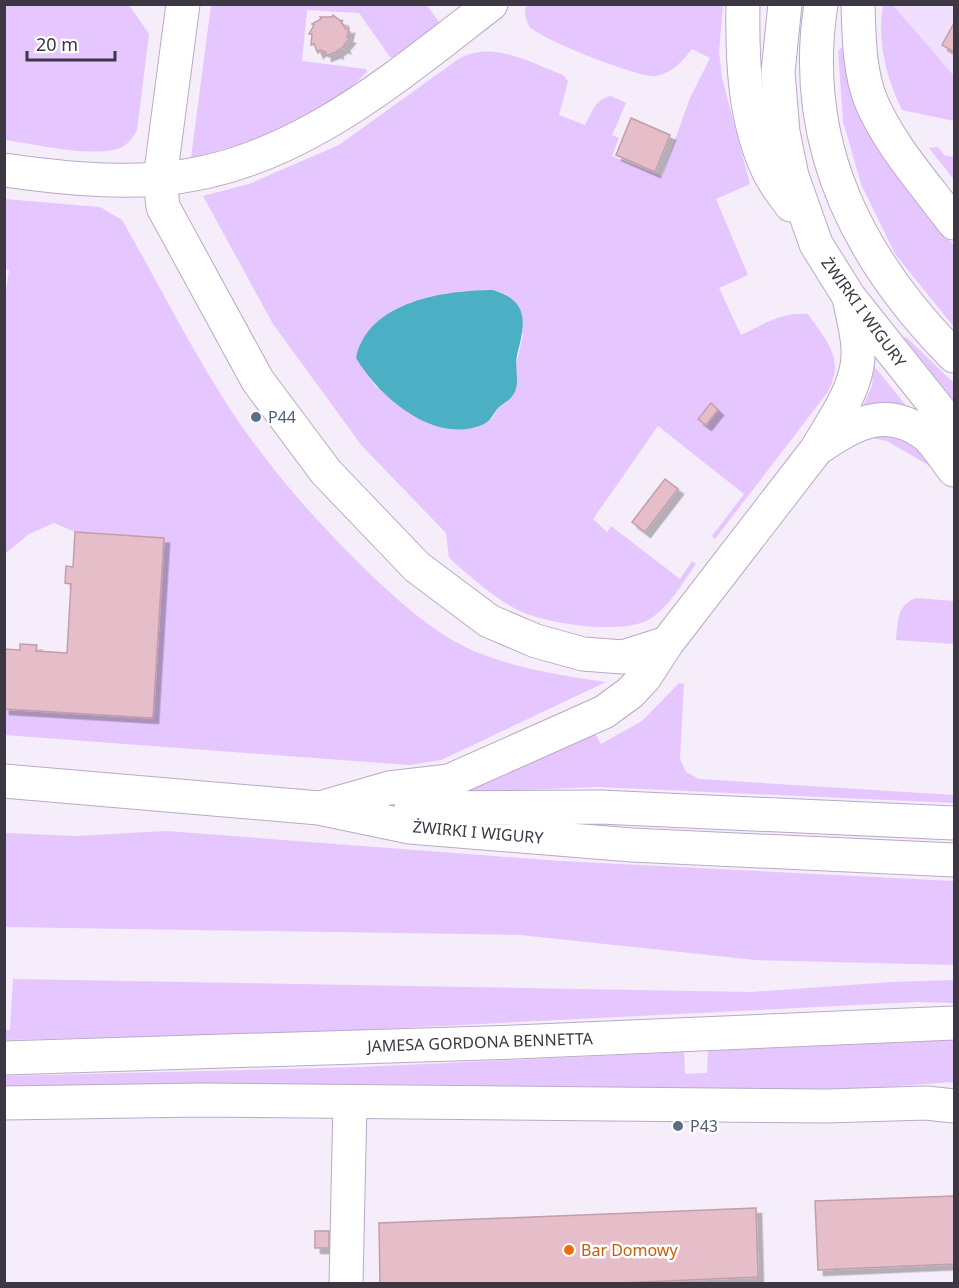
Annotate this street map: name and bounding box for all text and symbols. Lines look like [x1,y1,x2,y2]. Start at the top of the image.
scale bar [27,24,116,62]
text: 20 m [36,32,78,56]
street label: ŻWIRKI I WIGURY [817,252,912,372]
place label: P44 [268,406,296,428]
marker: P44 [249,410,263,424]
street label: ŻWIRKI I WIGURY [412,815,545,849]
street label: JAMESA GORDONA BENNETTA [365,1027,594,1057]
place label: P43 [690,1115,718,1137]
marker: P43 [671,1119,685,1133]
place label: Bar Domowy [581,1239,678,1261]
marker: Bar Domowy [562,1243,576,1257]

